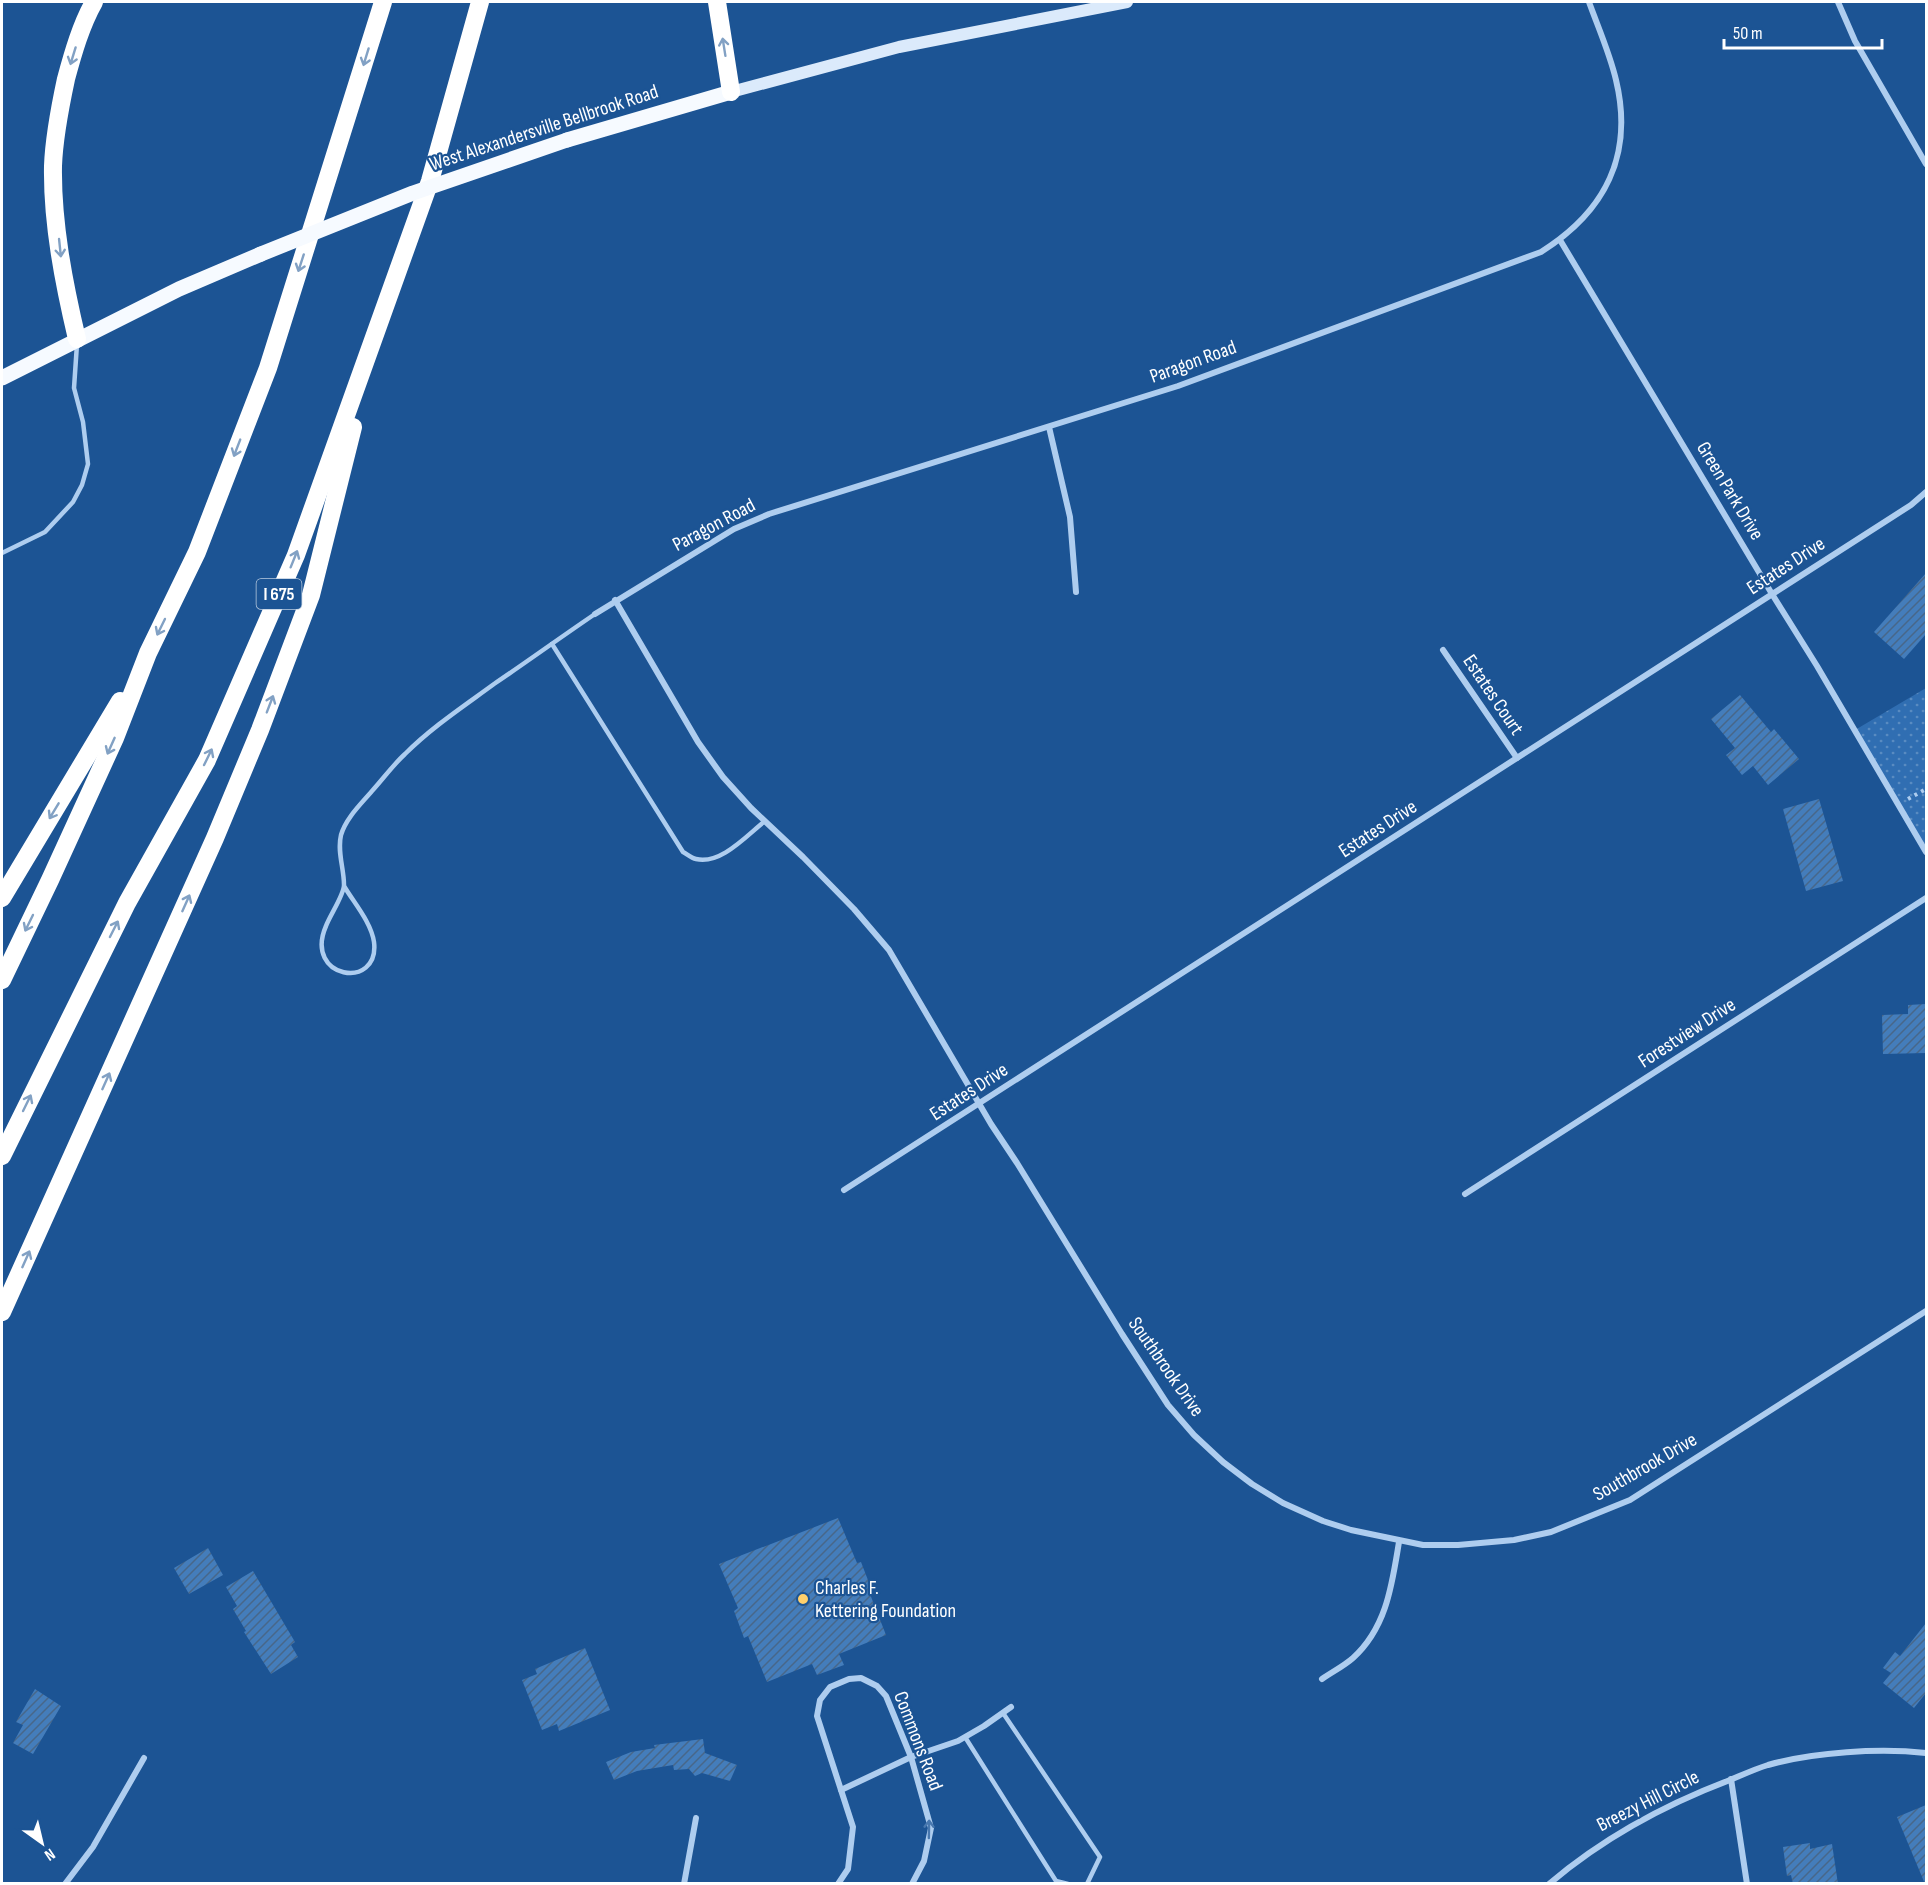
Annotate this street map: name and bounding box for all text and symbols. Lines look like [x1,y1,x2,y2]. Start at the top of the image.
scale bar [1724,12,1882,50]
text: 50 m [1733,23,1763,44]
one-way arrow [718,37,729,57]
one-way arrow [67,46,78,65]
one-way arrow [360,47,371,66]
street label: West Alexandersville Bellbrook Road [427,80,661,176]
one-way arrow [55,238,66,258]
one-way arrow [295,253,306,272]
street label: Paragon Road [1146,335,1240,389]
street label: Green Park Drive [1691,437,1769,545]
one-way arrow [231,438,242,456]
street label: Paragon Road [669,493,759,557]
street label: Estates Drive [1742,532,1830,600]
one-way arrow [289,551,300,569]
road number: I 675 [256,579,302,609]
one-way arrow [155,617,166,635]
street label: Estates Court [1457,650,1529,740]
one-way arrow [265,696,276,714]
one-way arrow [105,737,116,755]
one-way arrow [202,749,214,767]
street label: Estates Drive [1334,795,1422,863]
one-way arrow [47,802,59,819]
one-way arrow [180,895,192,913]
one-way arrow [23,914,35,932]
one-way arrow [109,920,121,938]
street label: Forestview Drive [1634,993,1740,1073]
street label: Estates Drive [925,1058,1013,1126]
one-way arrow [100,1073,112,1091]
one-way arrow [22,1095,34,1113]
one-way arrow [20,1251,32,1269]
street label: Southbrook Drive [1123,1313,1209,1421]
street label: Southbrook Drive [1589,1428,1701,1506]
place label: Charles F. Kettering Foundation [815,1576,956,1623]
marker: Charles F. Kettering Foundation [796,1592,810,1606]
street label: Commons Road [888,1688,948,1794]
street label: Breezy Hill Circle [1593,1765,1703,1837]
north arrow [12,1813,72,1873]
one-way arrow [923,1820,935,1839]
text: N [41,1844,58,1864]

